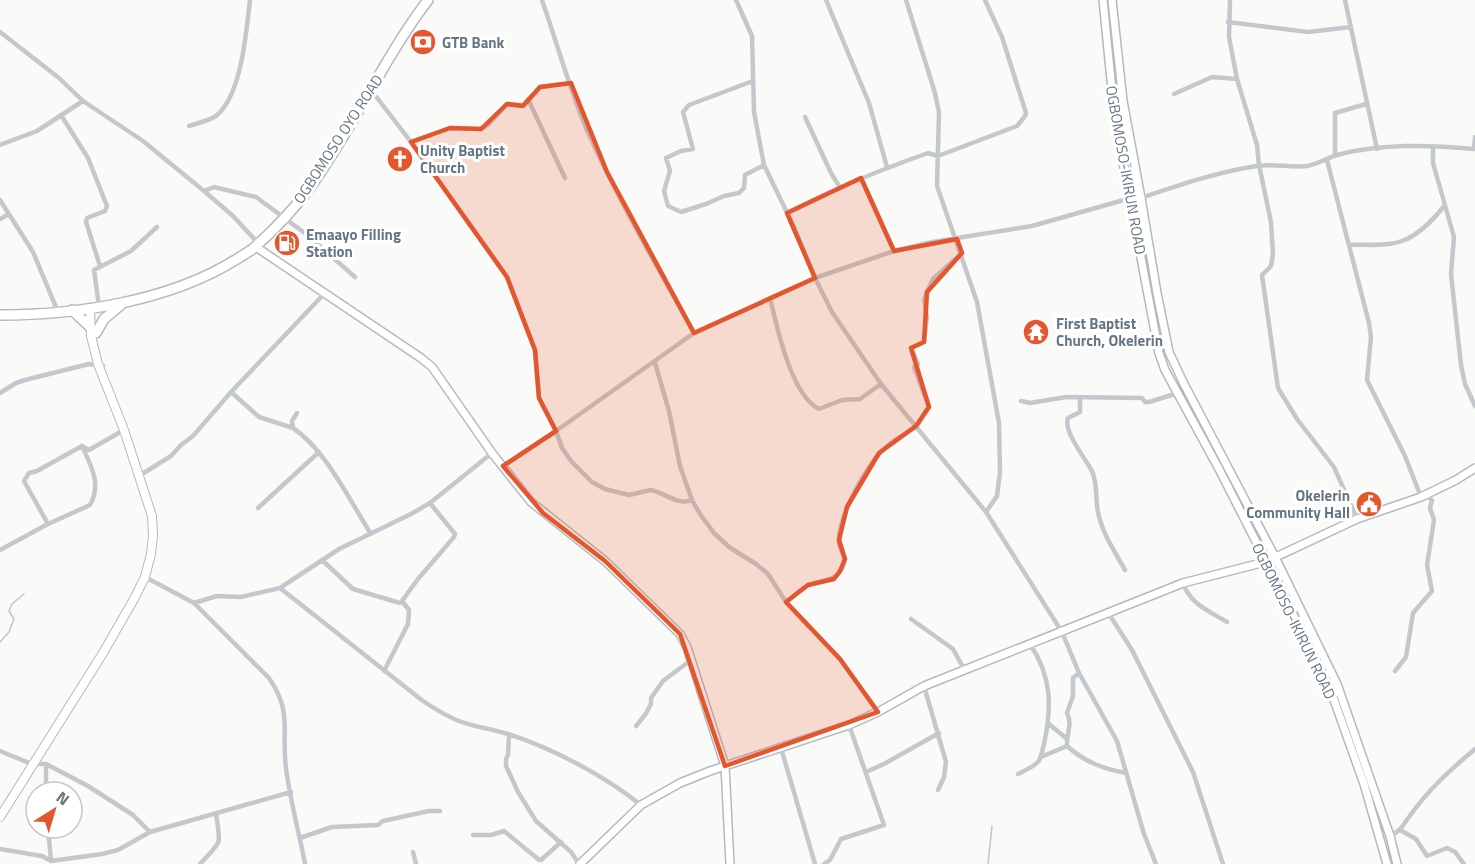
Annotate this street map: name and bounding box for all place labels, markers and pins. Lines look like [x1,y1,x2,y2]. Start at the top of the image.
bank icon: GTB Bank [408,27,438,57]
place label: GTB Bank [442,31,505,54]
place label: Unity Baptist Church [420,139,506,179]
church icon: Unity Baptist Church [385,144,415,174]
place label: Emaayo Filling Station [306,223,401,263]
fuel station icon: Emaayo Filling Station [272,228,302,258]
place label: First Baptist Church, Okelerin [1056,312,1163,352]
temple icon: First Baptist Church, Okelerin [1021,317,1051,347]
place label: Okelerin Community Hall [1246,484,1350,524]
public building icon: Okelerin Community Hall [1354,489,1384,519]

